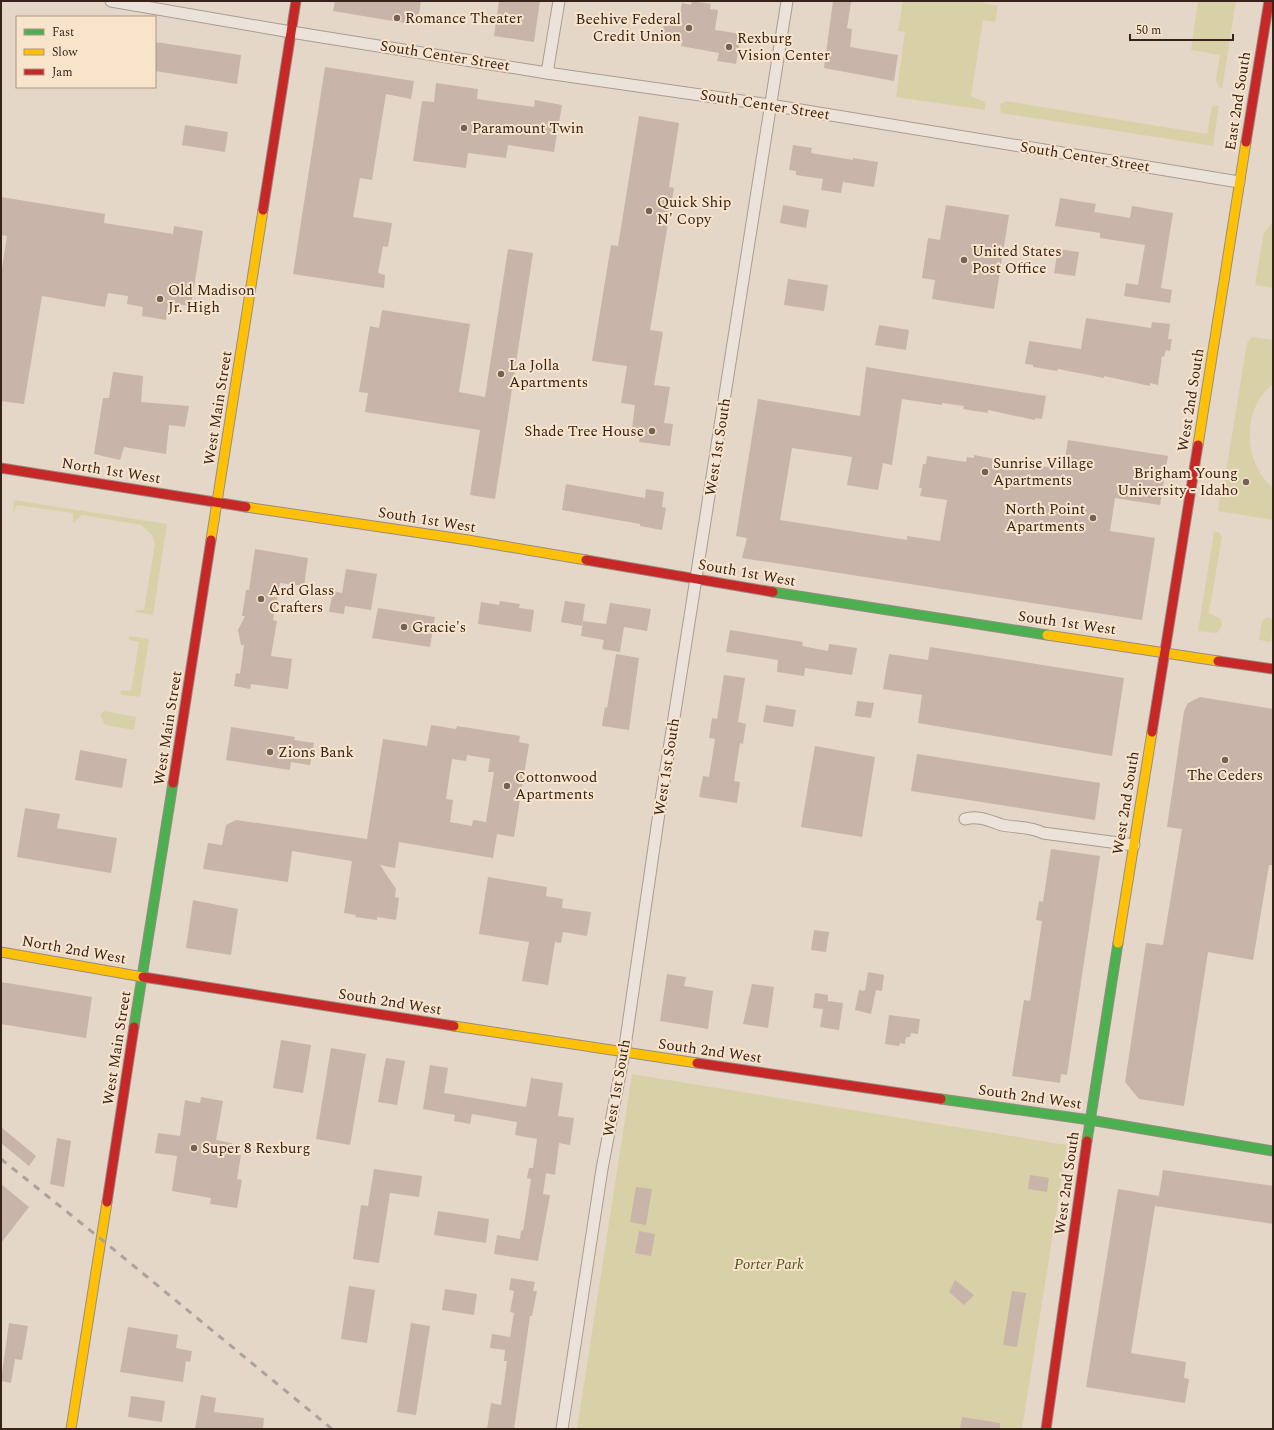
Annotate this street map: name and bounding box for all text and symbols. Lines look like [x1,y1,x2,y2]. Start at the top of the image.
place label: Romance Theater [405,7,522,30]
place label: Beehive Federal Credit Union [575,8,681,48]
marker: Romance Theater [392,13,402,23]
legend [16,16,156,88]
scale bar [1130,16,1233,42]
text: 50 m [1136,21,1161,40]
text: Fast [52,23,74,42]
marker: Beehive Federal Credit Union [684,23,694,33]
place label: Rexburg Vision Center [737,27,830,67]
street label: South Center Street [378,34,512,78]
marker: Rexburg Vision Center [724,42,734,52]
text: Slow [52,43,78,62]
street label: East 2nd South [1219,50,1257,152]
text: Jam [52,63,73,82]
street label: South Center Street [698,83,832,127]
place label: Paramount Twin [472,117,584,140]
marker: Paramount Twin [459,123,469,133]
street label: South Center Street [1018,135,1152,179]
place label: Quick Ship N' Copy [657,191,731,231]
marker: Quick Ship N' Copy [644,206,654,216]
place label: United States Post Office [972,240,1062,280]
marker: United States Post Office [959,255,969,265]
place label: Old Madison Jr. High [168,279,255,319]
marker: Old Madison Jr. High [155,294,165,304]
street label: West 2nd South [1171,346,1211,453]
street label: West Main Street [198,349,238,467]
place label: La Jolla Apartments [509,354,588,394]
marker: La Jolla Apartments [496,369,506,379]
street label: West 1st South [699,396,737,498]
place label: Shade Tree House [524,420,644,443]
marker: Shade Tree House [647,426,657,436]
street label: North 1st West [60,452,162,490]
place label: Sunrise Village Apartments [993,452,1093,492]
place label: Brigham Young University - Idaho [1117,462,1238,502]
marker: Sunrise Village Apartments [980,467,990,477]
marker: Brigham Young University - Idaho [1241,477,1251,487]
place label: North Point Apartments [1005,498,1085,538]
street label: South 1st West [376,501,478,539]
marker: North Point Apartments [1088,513,1098,523]
street label: South 1st West [696,553,798,593]
place label: Ard Glass Crafters [269,579,334,619]
marker: Ard Glass Crafters [256,594,266,604]
street label: South 1st West [1016,605,1118,641]
place label: Gracie's [412,616,466,639]
marker: Gracie's [399,622,409,632]
street label: West Main Street [148,669,188,787]
street label: West 1st South [648,716,686,818]
place label: Zions Bank [278,741,354,764]
marker: Zions Bank [265,747,275,757]
street label: West 2nd South [1106,749,1146,856]
marker: The Ceders [1220,755,1230,765]
place label: The Ceders [1187,764,1263,787]
place label: Cottonwood Apartments [515,766,597,806]
marker: Cottonwood Apartments [502,781,512,791]
street label: North 2nd West [20,930,128,970]
street label: South 2nd West [337,982,443,1022]
street label: West Main Street [97,989,137,1107]
street label: South 2nd West [657,1032,763,1070]
street label: West 1st South [597,1037,637,1139]
street label: South 2nd West [977,1078,1083,1116]
street label: West 2nd South [1048,1130,1086,1236]
place label: Super 8 Rexburg [202,1137,310,1160]
marker: Super 8 Rexburg [189,1143,199,1153]
park label: Porter Park [734,1253,804,1276]

